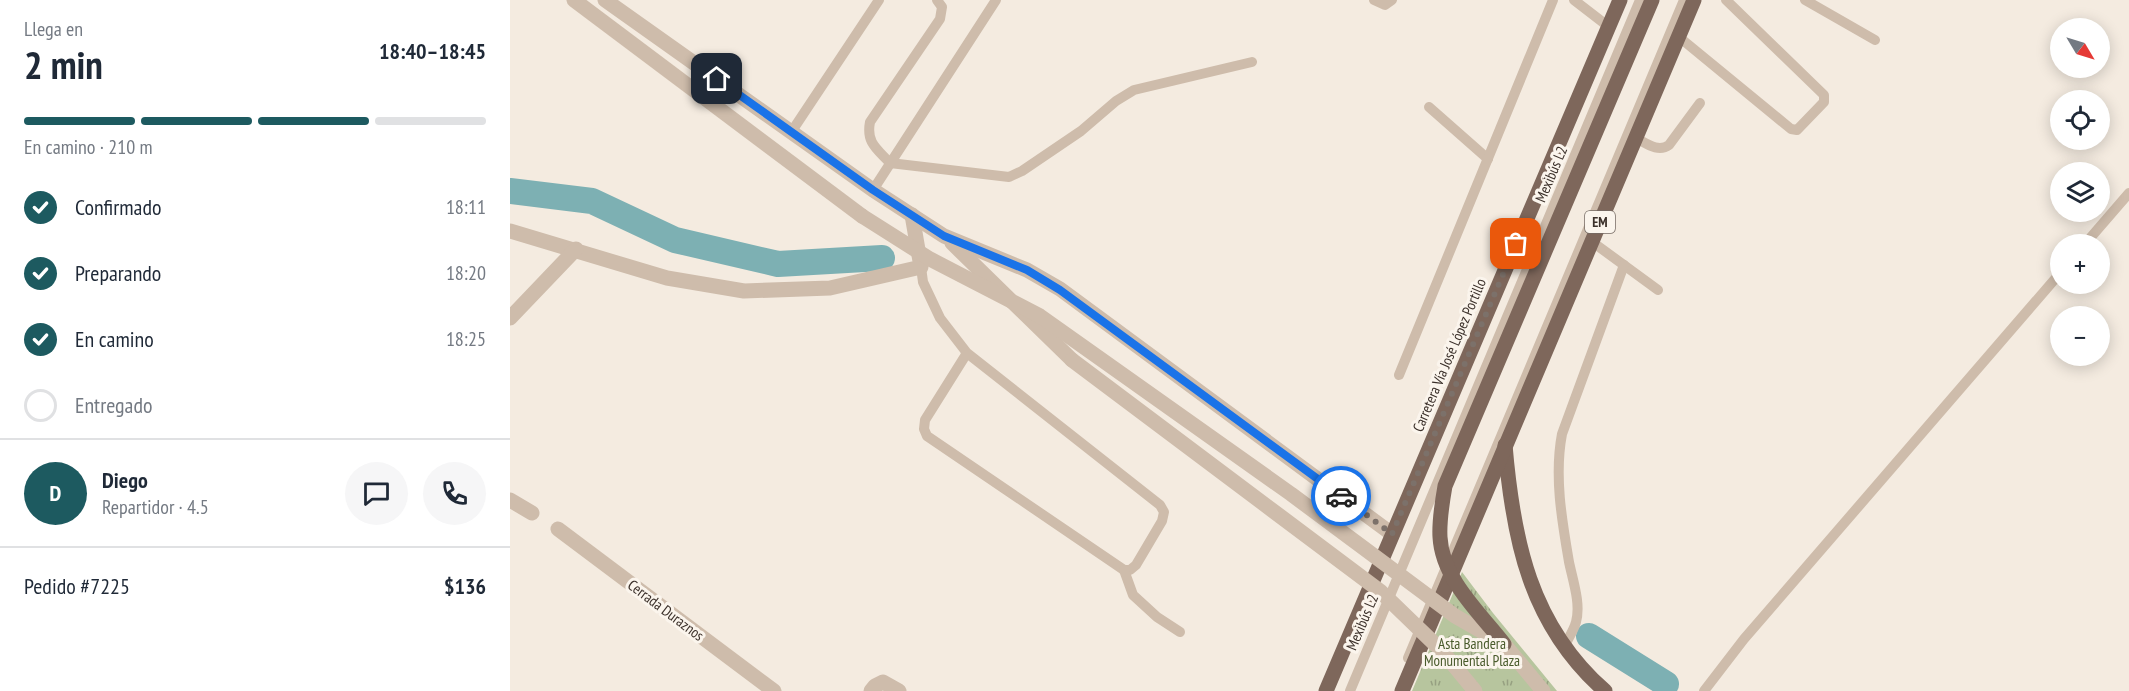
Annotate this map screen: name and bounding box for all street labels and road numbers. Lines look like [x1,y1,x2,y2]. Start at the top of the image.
street label: Mexibús L2 [1531,143,1571,205]
road number: EM [1585,211,1615,233]
street label: Carretera Vía José López Portillo [1408,276,1490,434]
street label: Cerrada Duraznos [624,575,708,645]
street label: Mexibús L2 [1342,591,1382,653]

